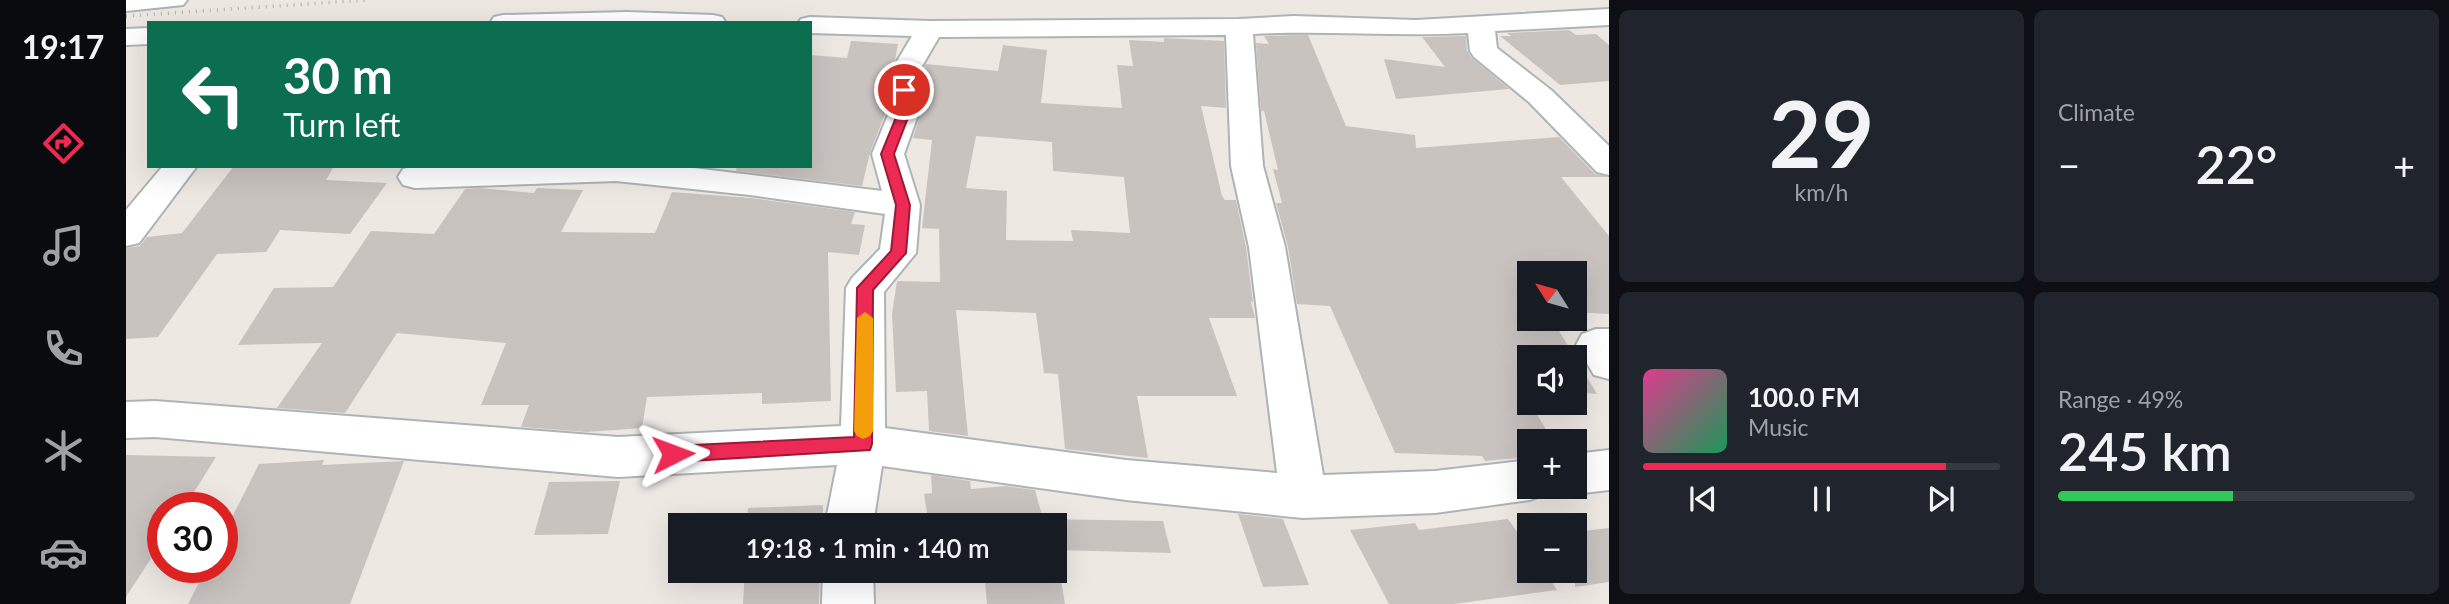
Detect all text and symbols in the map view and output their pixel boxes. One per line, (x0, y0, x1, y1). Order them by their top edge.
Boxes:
text: 19:17 (22, 27, 104, 66)
text: 30 m (283, 46, 393, 104)
icon: left (168, 49, 259, 140)
pin (874, 60, 934, 120)
icon: arrive (885, 71, 923, 109)
text: 29 (1769, 78, 1874, 187)
text: Climate (2058, 98, 2135, 126)
text: Turn left (283, 105, 400, 144)
icon: directions (39, 119, 88, 168)
text: 22° (2196, 133, 2277, 195)
text: − (2058, 142, 2080, 188)
text: + (2393, 142, 2415, 188)
text: km/h (1795, 178, 1848, 206)
icon: music (39, 221, 88, 270)
north arrow (1517, 261, 1587, 331)
map controls (1517, 261, 1587, 583)
icon: phone (39, 324, 88, 373)
button: sound (1517, 345, 1587, 415)
text: 100.0 FM (1748, 381, 1860, 413)
text: Range · 49% (2058, 385, 2183, 413)
text: Music (1748, 413, 1808, 441)
position arrow (636, 417, 710, 491)
text: 245 km (2058, 420, 2232, 482)
icon: climate (39, 426, 88, 475)
button: + (1517, 429, 1587, 499)
icon: previous (1684, 480, 1722, 518)
icon: pause (1803, 480, 1841, 518)
icon: next (1922, 480, 1960, 518)
speed limit sign: 30 (147, 492, 238, 583)
button: − (1517, 513, 1587, 583)
icon: car (39, 528, 88, 577)
text: 19:18 · 1 min · 140 m (745, 532, 990, 564)

